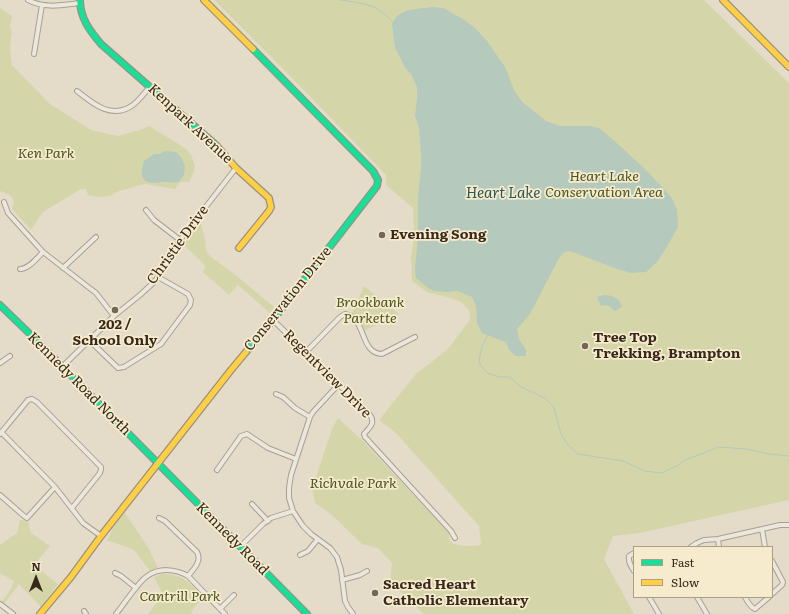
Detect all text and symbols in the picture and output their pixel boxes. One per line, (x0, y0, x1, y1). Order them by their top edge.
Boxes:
street label: Kenpark Avenue (144, 81, 236, 167)
park label: Ken Park (18, 146, 74, 162)
park label: Heart Lake Conservation Area (545, 169, 663, 202)
water label: Heart Lake (466, 185, 540, 203)
street label: Christie Drive (144, 202, 212, 288)
place label: Evening Song (390, 227, 486, 243)
marker: Evening Song (377, 230, 387, 240)
street label: Conservation Drive (241, 243, 335, 355)
park label: Brookbank Parkette (336, 295, 404, 328)
marker: 202 / School Only (110, 305, 120, 315)
place label: 202 / School Only (73, 317, 157, 350)
street label: Regentview Drive (279, 326, 375, 422)
street label: Kennedy Road North (24, 329, 134, 439)
place label: Tree Top Trekking, Brampton (593, 330, 740, 362)
marker: Tree Top Trekking, Brampton (580, 341, 590, 351)
park label: Richvale Park (309, 476, 397, 492)
street label: Kennedy Road (192, 499, 272, 579)
legend (633, 546, 773, 598)
text: Fast (671, 553, 694, 571)
north arrow (16, 558, 56, 598)
text: N (31, 558, 41, 574)
text: Slow (671, 573, 699, 591)
place label: Sacred Heart Catholic Elementary (383, 577, 529, 610)
marker: Sacred Heart Catholic Elementary (370, 588, 380, 598)
park label: Cantrill Park (139, 589, 221, 605)

